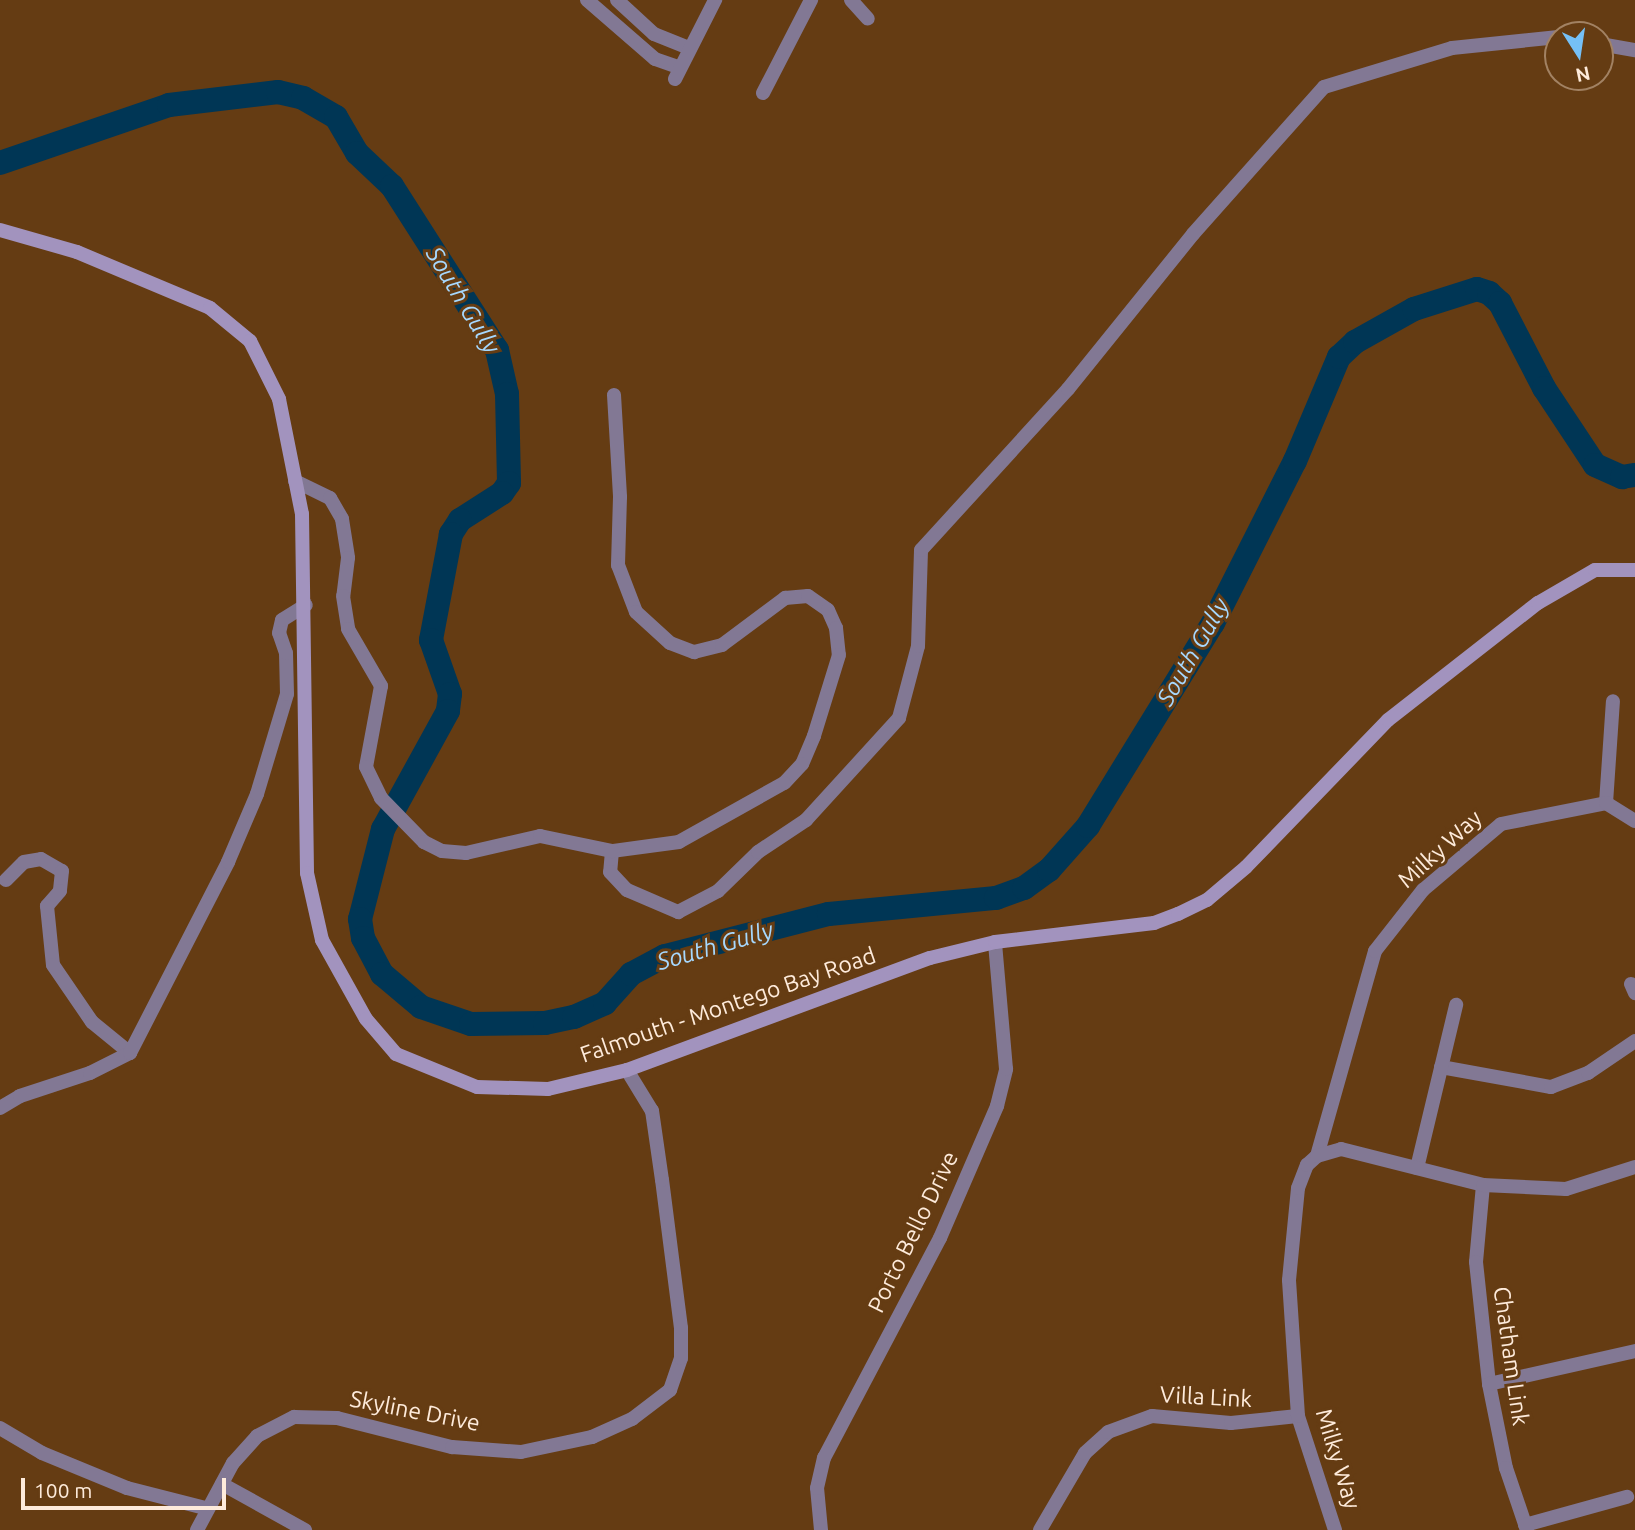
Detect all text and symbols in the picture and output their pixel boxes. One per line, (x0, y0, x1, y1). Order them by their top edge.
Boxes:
north arrow (1544, 21, 1614, 91)
text: N (1574, 62, 1592, 87)
water label: South Gully (420, 241, 506, 359)
water label: South Gully (1151, 593, 1235, 711)
street label: Milky Way (1392, 804, 1488, 894)
water label: South Gully (654, 916, 776, 976)
street label: Falmouth - Montego Bay Road (577, 941, 879, 1069)
street label: Porto Bello Drive (862, 1147, 964, 1317)
street label: Chatham Link (1488, 1285, 1534, 1427)
street label: Villa Link (1159, 1381, 1253, 1413)
street label: Skyline Drive (348, 1385, 482, 1437)
street label: Milky Way (1310, 1406, 1366, 1512)
scale bar (24, 1464, 229, 1508)
text: 100 m (34, 1478, 92, 1502)

